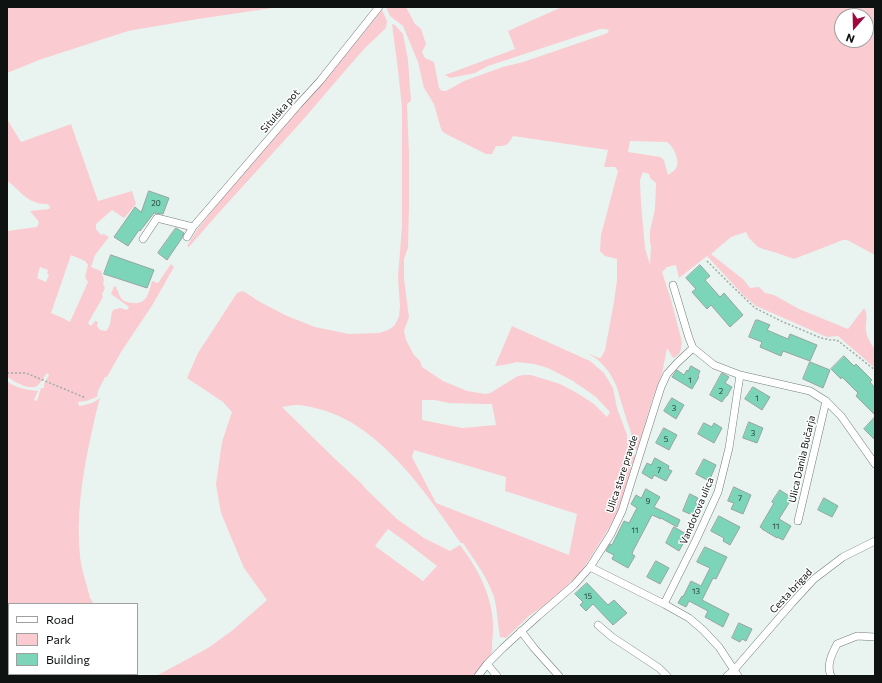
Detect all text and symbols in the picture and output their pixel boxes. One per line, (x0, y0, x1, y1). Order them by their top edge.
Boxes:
north arrow (834, 8, 874, 48)
text: N (844, 31, 856, 46)
street label: Situlska pot (258, 87, 302, 135)
house number: 20 (151, 198, 161, 208)
house number: 1 (688, 375, 692, 385)
house number: 2 (719, 386, 723, 396)
house number: 1 (755, 393, 759, 403)
house number: 3 (672, 403, 676, 413)
street label: Ulica Danila Bučarja (786, 414, 818, 504)
house number: 3 (751, 428, 755, 438)
street label: Ulica stare pravde (604, 434, 640, 514)
house number: 5 (664, 434, 668, 444)
house number: 7 (657, 465, 661, 475)
street label: Vandotova ulica (677, 476, 717, 546)
house number: 7 (738, 493, 742, 503)
house number: 9 (646, 496, 650, 506)
house number: 11 (773, 521, 779, 531)
house number: 11 (632, 525, 638, 535)
street label: Cesta brigad (767, 566, 815, 616)
house number: 13 (692, 586, 700, 596)
house number: 15 (584, 591, 592, 601)
legend (8, 603, 138, 675)
text: Road (46, 612, 74, 626)
text: Park (46, 632, 71, 646)
text: Building (46, 652, 90, 666)

